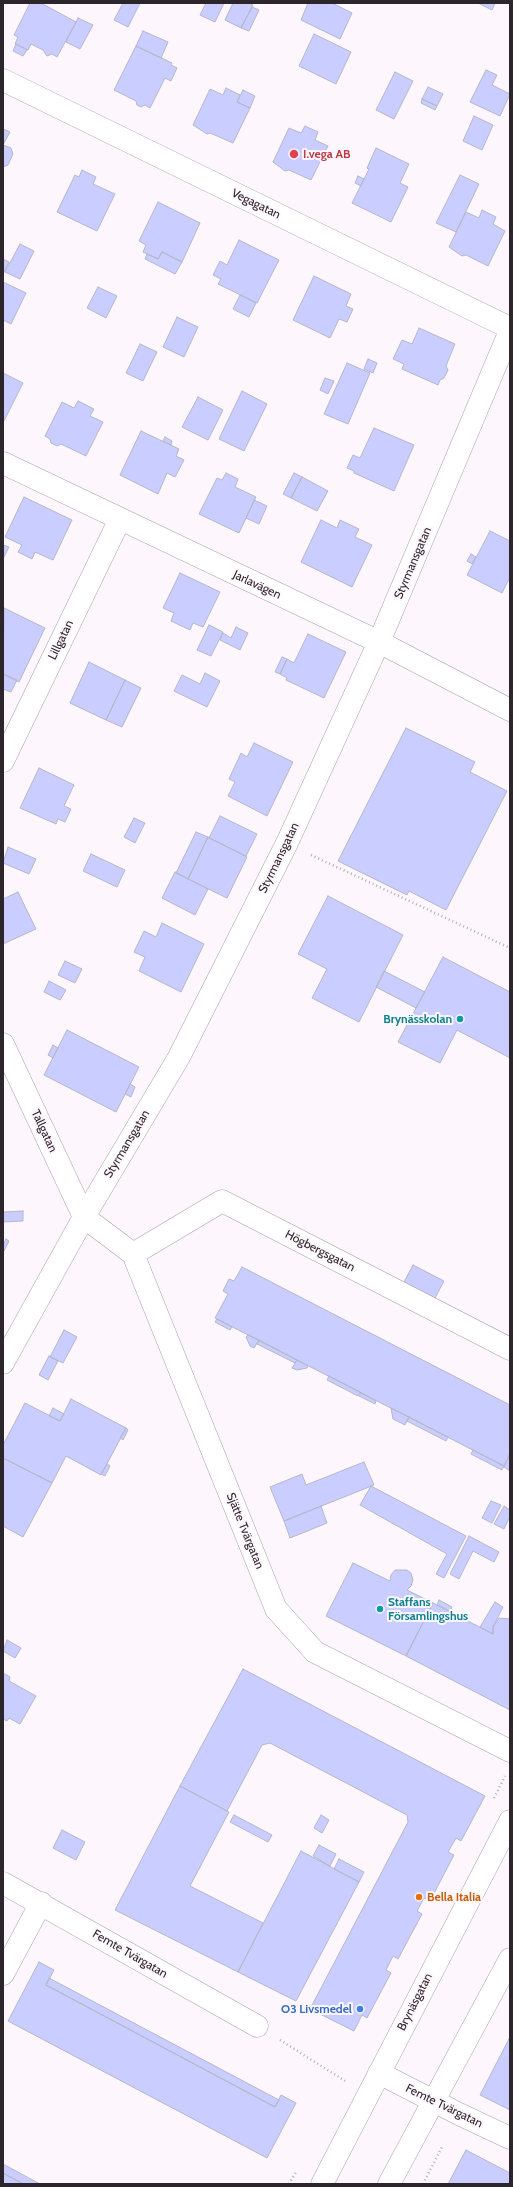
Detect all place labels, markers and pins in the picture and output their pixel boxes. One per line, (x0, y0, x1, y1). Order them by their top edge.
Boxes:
place label: I.vega AB (303, 147, 350, 161)
marker: I.vega AB (288, 148, 300, 160)
place label: Brynässkolan (383, 1012, 452, 1026)
marker: Brynässkolan (455, 1014, 465, 1024)
place label: Staffans Församlingshus (388, 1595, 468, 1623)
marker: Staffans Församlingshus (375, 1604, 385, 1614)
place label: Bella Italia (427, 1890, 481, 1904)
marker: Bella Italia (414, 1892, 424, 1902)
place label: O3 Livsmedel (281, 2002, 352, 2016)
marker: O3 Livsmedel (355, 2004, 365, 2014)

